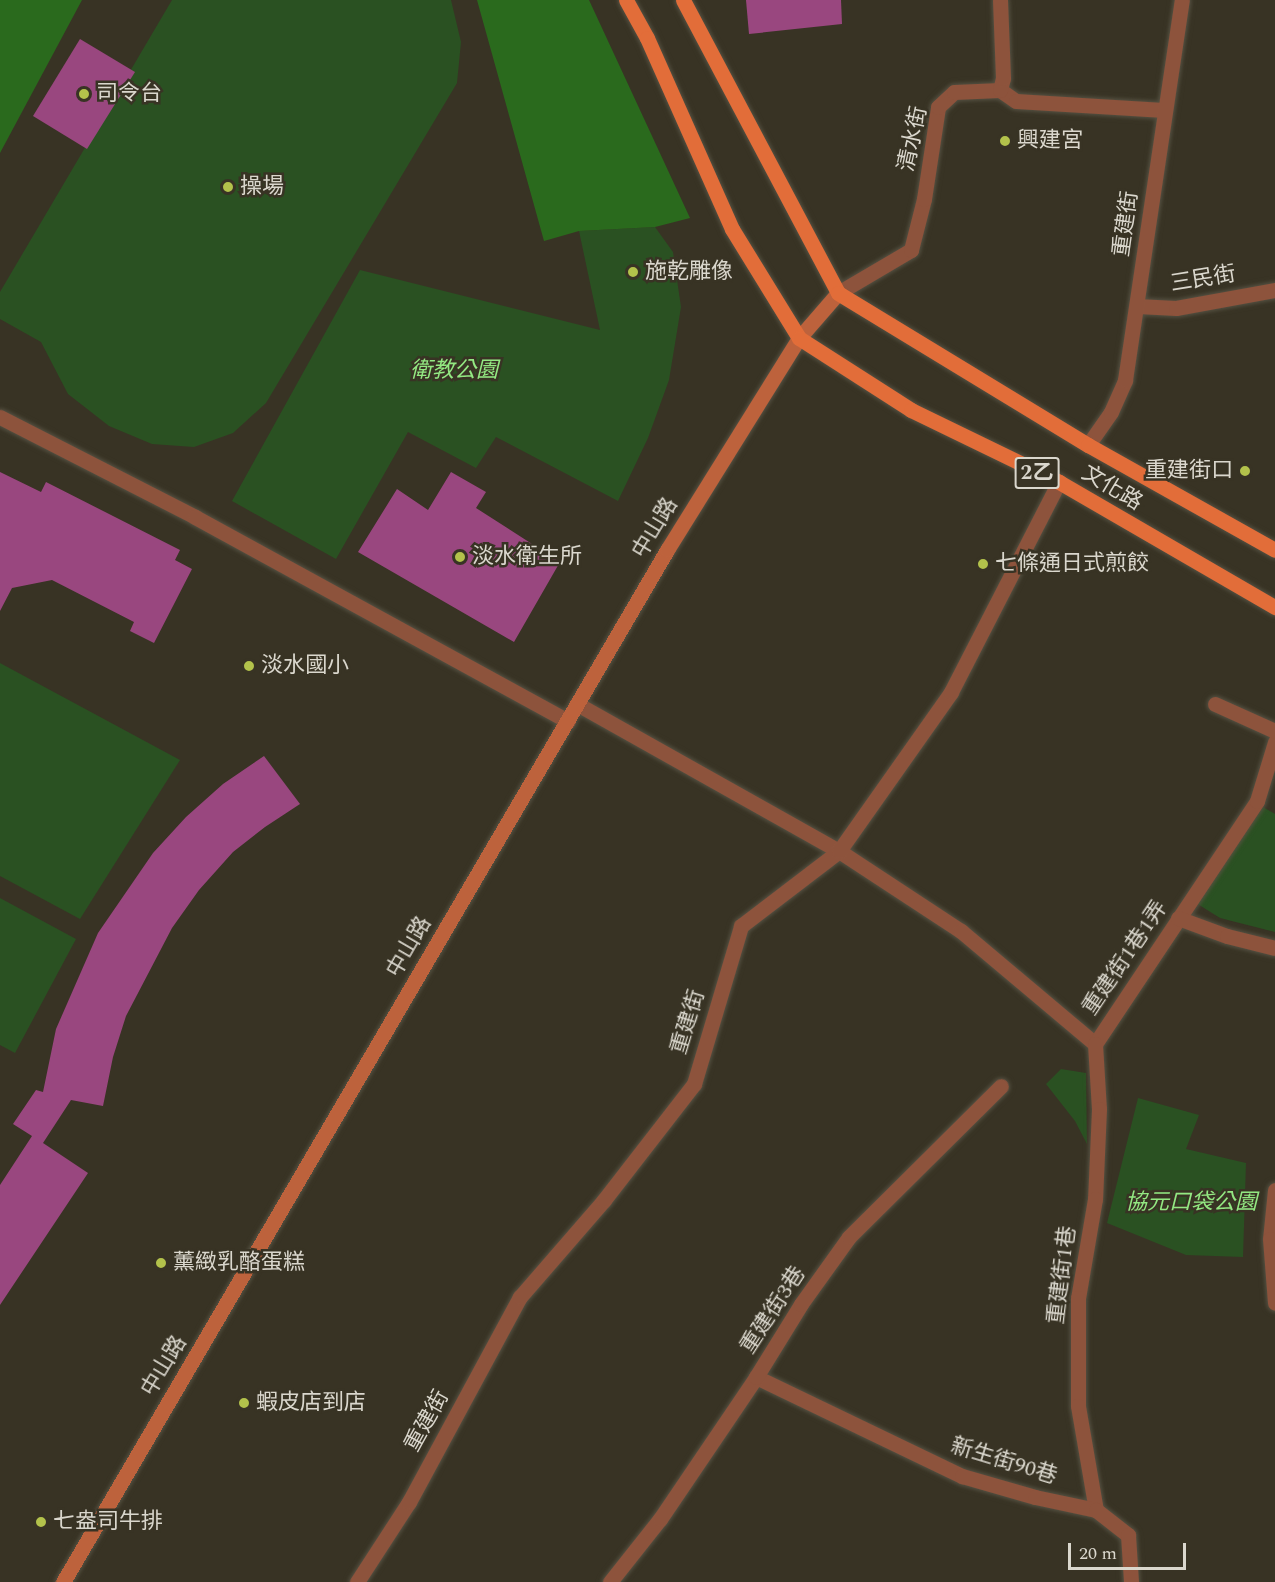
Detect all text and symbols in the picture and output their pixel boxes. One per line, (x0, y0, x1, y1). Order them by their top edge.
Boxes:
place label: 司令台 (96, 81, 162, 107)
marker: 司令台 (77, 87, 91, 101)
street label: 清水街 (893, 104, 933, 174)
place label: 興建宮 (1017, 128, 1083, 154)
marker: 興建宮 (998, 134, 1012, 148)
place label: 操場 (240, 174, 284, 200)
marker: 操場 (221, 180, 235, 194)
street label: 重建街 (1108, 189, 1144, 259)
place label: 施乾雕像 (645, 259, 733, 285)
street label: 三民街 (1168, 261, 1238, 297)
marker: 施乾雕像 (626, 265, 640, 279)
park label: 衛教公園 (410, 358, 498, 384)
road number: 2乙 (1014, 455, 1060, 491)
place label: 重建街口 (1145, 458, 1233, 484)
street label: 文化路 (1077, 460, 1147, 516)
marker: 重建街口 (1238, 464, 1252, 478)
street label: 中山路 (627, 493, 683, 563)
place label: 淡水衛生所 (472, 544, 582, 570)
marker: 淡水衛生所 (453, 550, 467, 564)
place label: 七條通日式煎餃 (995, 551, 1149, 577)
marker: 七條通日式煎餃 (976, 557, 990, 571)
place label: 淡水國小 (261, 653, 349, 679)
marker: 淡水國小 (242, 659, 256, 673)
street label: 重建街1巷1弄 (1077, 896, 1173, 1020)
street label: 中山路 (381, 912, 437, 982)
street label: 重建街 (666, 987, 710, 1057)
park label: 協元口袋公園 (1125, 1190, 1257, 1216)
street label: 重建街1巷 (1043, 1224, 1081, 1326)
place label: 薰緻乳酪蛋糕 (173, 1250, 305, 1276)
marker: 薰緻乳酪蛋糕 (154, 1256, 168, 1270)
street label: 重建街3巷 (735, 1261, 811, 1359)
street label: 中山路 (136, 1331, 192, 1401)
street label: 重建街 (399, 1386, 455, 1456)
place label: 蝦皮店到店 (256, 1390, 366, 1416)
marker: 蝦皮店到店 (237, 1396, 251, 1410)
street label: 新生街90巷 (948, 1432, 1060, 1490)
place label: 七盎司牛排 (53, 1509, 163, 1535)
marker: 七盎司牛排 (34, 1515, 48, 1529)
scale bar (1071, 1531, 1190, 1569)
text: 20 m (1079, 1540, 1117, 1567)

